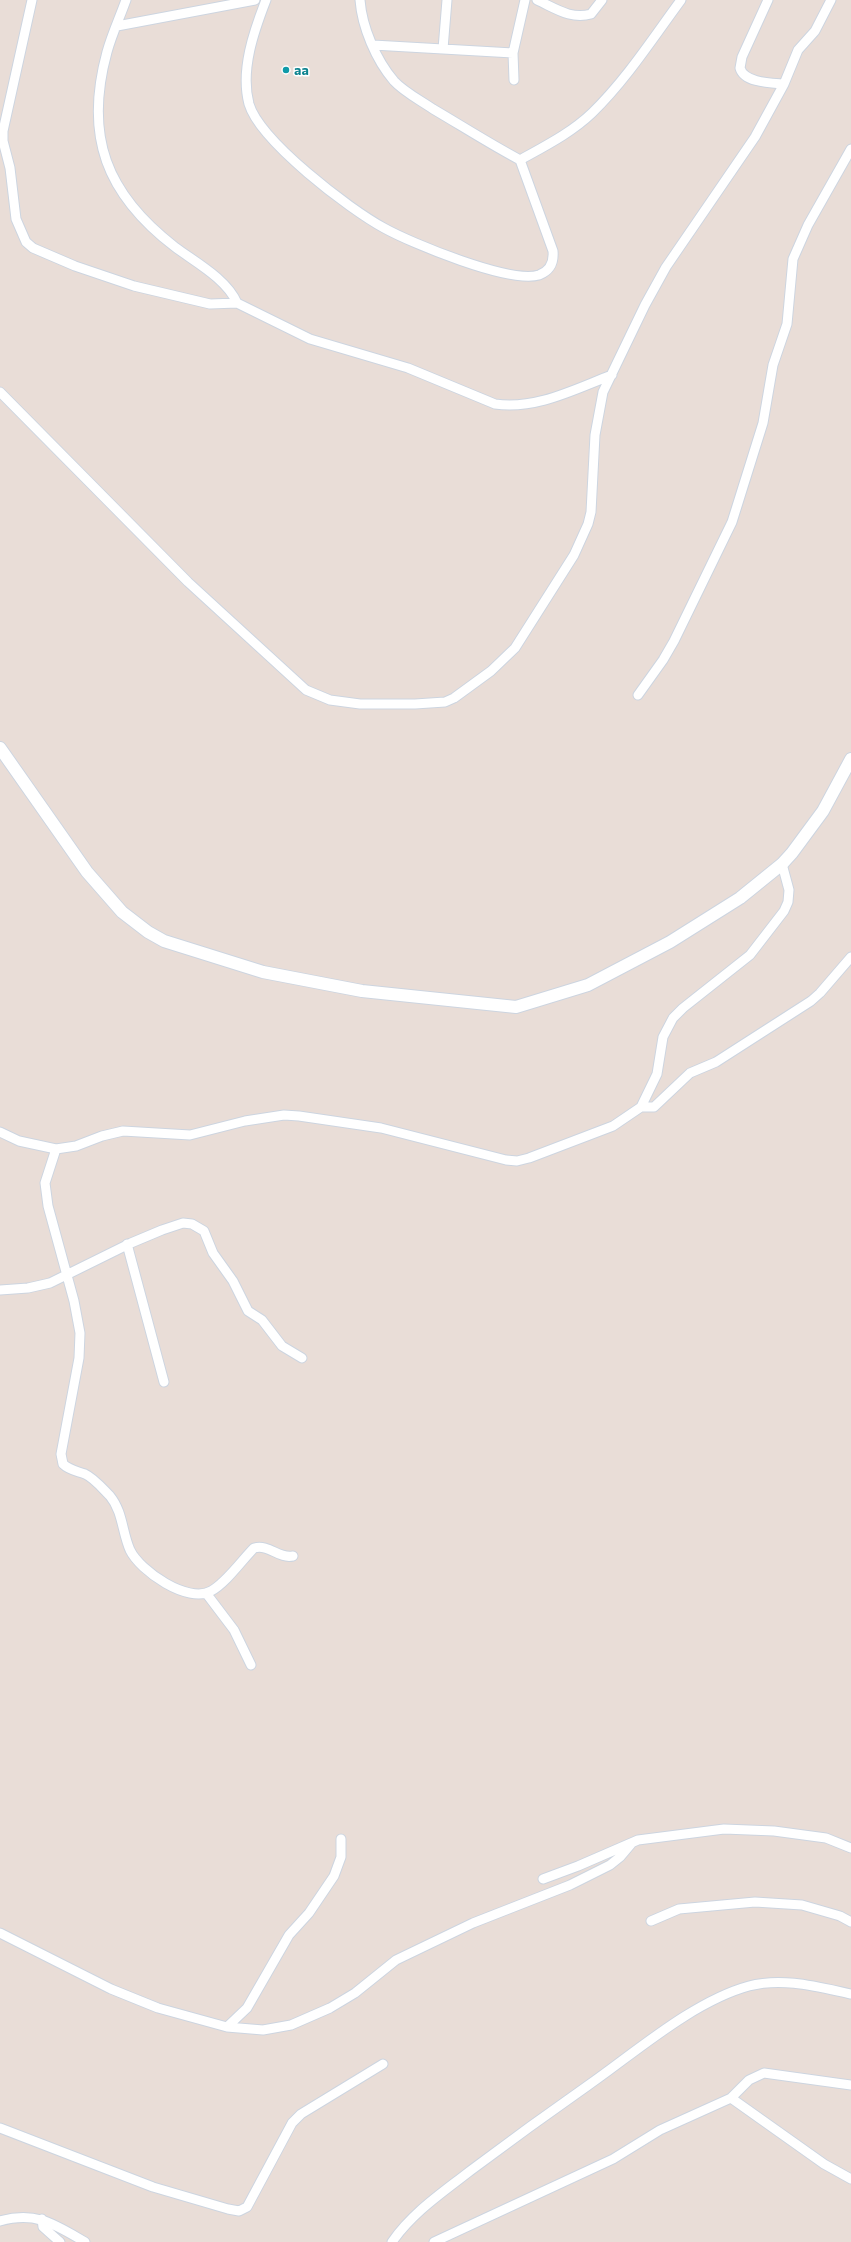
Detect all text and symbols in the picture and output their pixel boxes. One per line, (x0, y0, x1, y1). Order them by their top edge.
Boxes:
place label: aa (294, 62, 309, 78)
marker: aa (281, 65, 291, 75)

